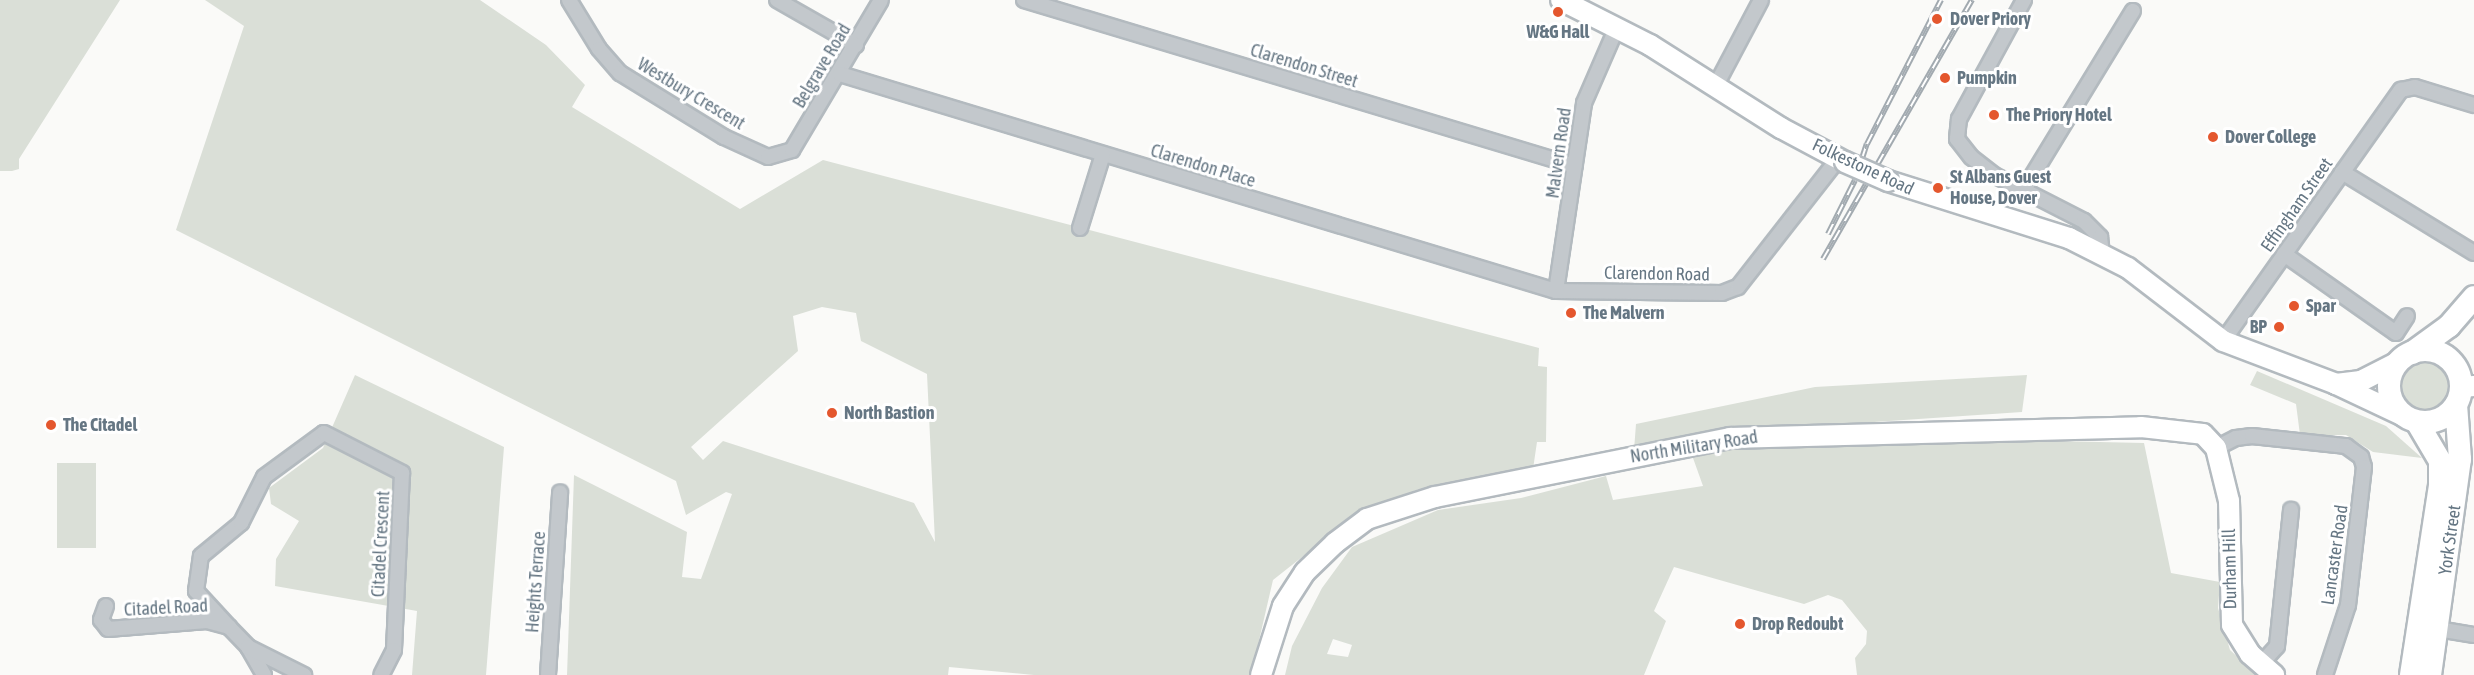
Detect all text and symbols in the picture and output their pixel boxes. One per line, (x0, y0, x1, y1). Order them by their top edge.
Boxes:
marker: W&G Hall (1551, 5, 1565, 19)
place label: Dover Priory (1950, 8, 2031, 30)
marker: Dover Priory (1928, 10, 1946, 28)
street label: Belgrave Road (788, 20, 856, 112)
place label: W&G Hall (1527, 21, 1589, 43)
street label: Clarendon Street (1248, 39, 1360, 93)
street label: Westbury Crescent (633, 54, 749, 134)
place label: Pumpkin (1957, 67, 2017, 89)
marker: Pumpkin (1938, 71, 1952, 85)
place label: The Priory Hotel (2006, 104, 2112, 126)
street label: Malvern Road (1542, 106, 1576, 200)
marker: The Priory Hotel (1987, 108, 2001, 122)
place label: Dover College (2225, 126, 2316, 148)
marker: Dover College (2206, 130, 2220, 144)
street label: Folkestone Road (1809, 134, 1917, 200)
street label: Clarendon Place (1148, 140, 1258, 192)
street label: Effingham Street (2257, 154, 2337, 256)
place label: St Albans Guest House, Dover (1950, 167, 2051, 210)
marker: St Albans Guest House, Dover (1931, 181, 1945, 195)
street label: Clarendon Road (1604, 262, 1710, 286)
place label: Spar (2306, 295, 2336, 317)
marker: Spar (2287, 299, 2301, 313)
place label: The Malvern (1583, 302, 1664, 324)
marker: The Malvern (1564, 306, 1578, 320)
place label: BP (2250, 316, 2267, 338)
marker: BP (2272, 320, 2286, 334)
place label: North Bastion (844, 402, 934, 424)
marker: North Bastion (825, 406, 839, 420)
place label: The Citadel (63, 414, 137, 436)
marker: The Citadel (44, 418, 58, 432)
street label: North Military Road (1629, 426, 1759, 468)
street label: Citadel Crescent (367, 490, 395, 598)
street label: Lancaster Road (2317, 504, 2353, 606)
street label: York Street (2434, 504, 2466, 576)
street label: Durham Hill (2218, 528, 2242, 610)
street label: Heights Terrace (522, 531, 550, 633)
street label: Citadel Road (123, 595, 209, 621)
place label: Drop Redoubt (1752, 613, 1843, 635)
marker: Drop Redoubt (1733, 617, 1747, 631)

